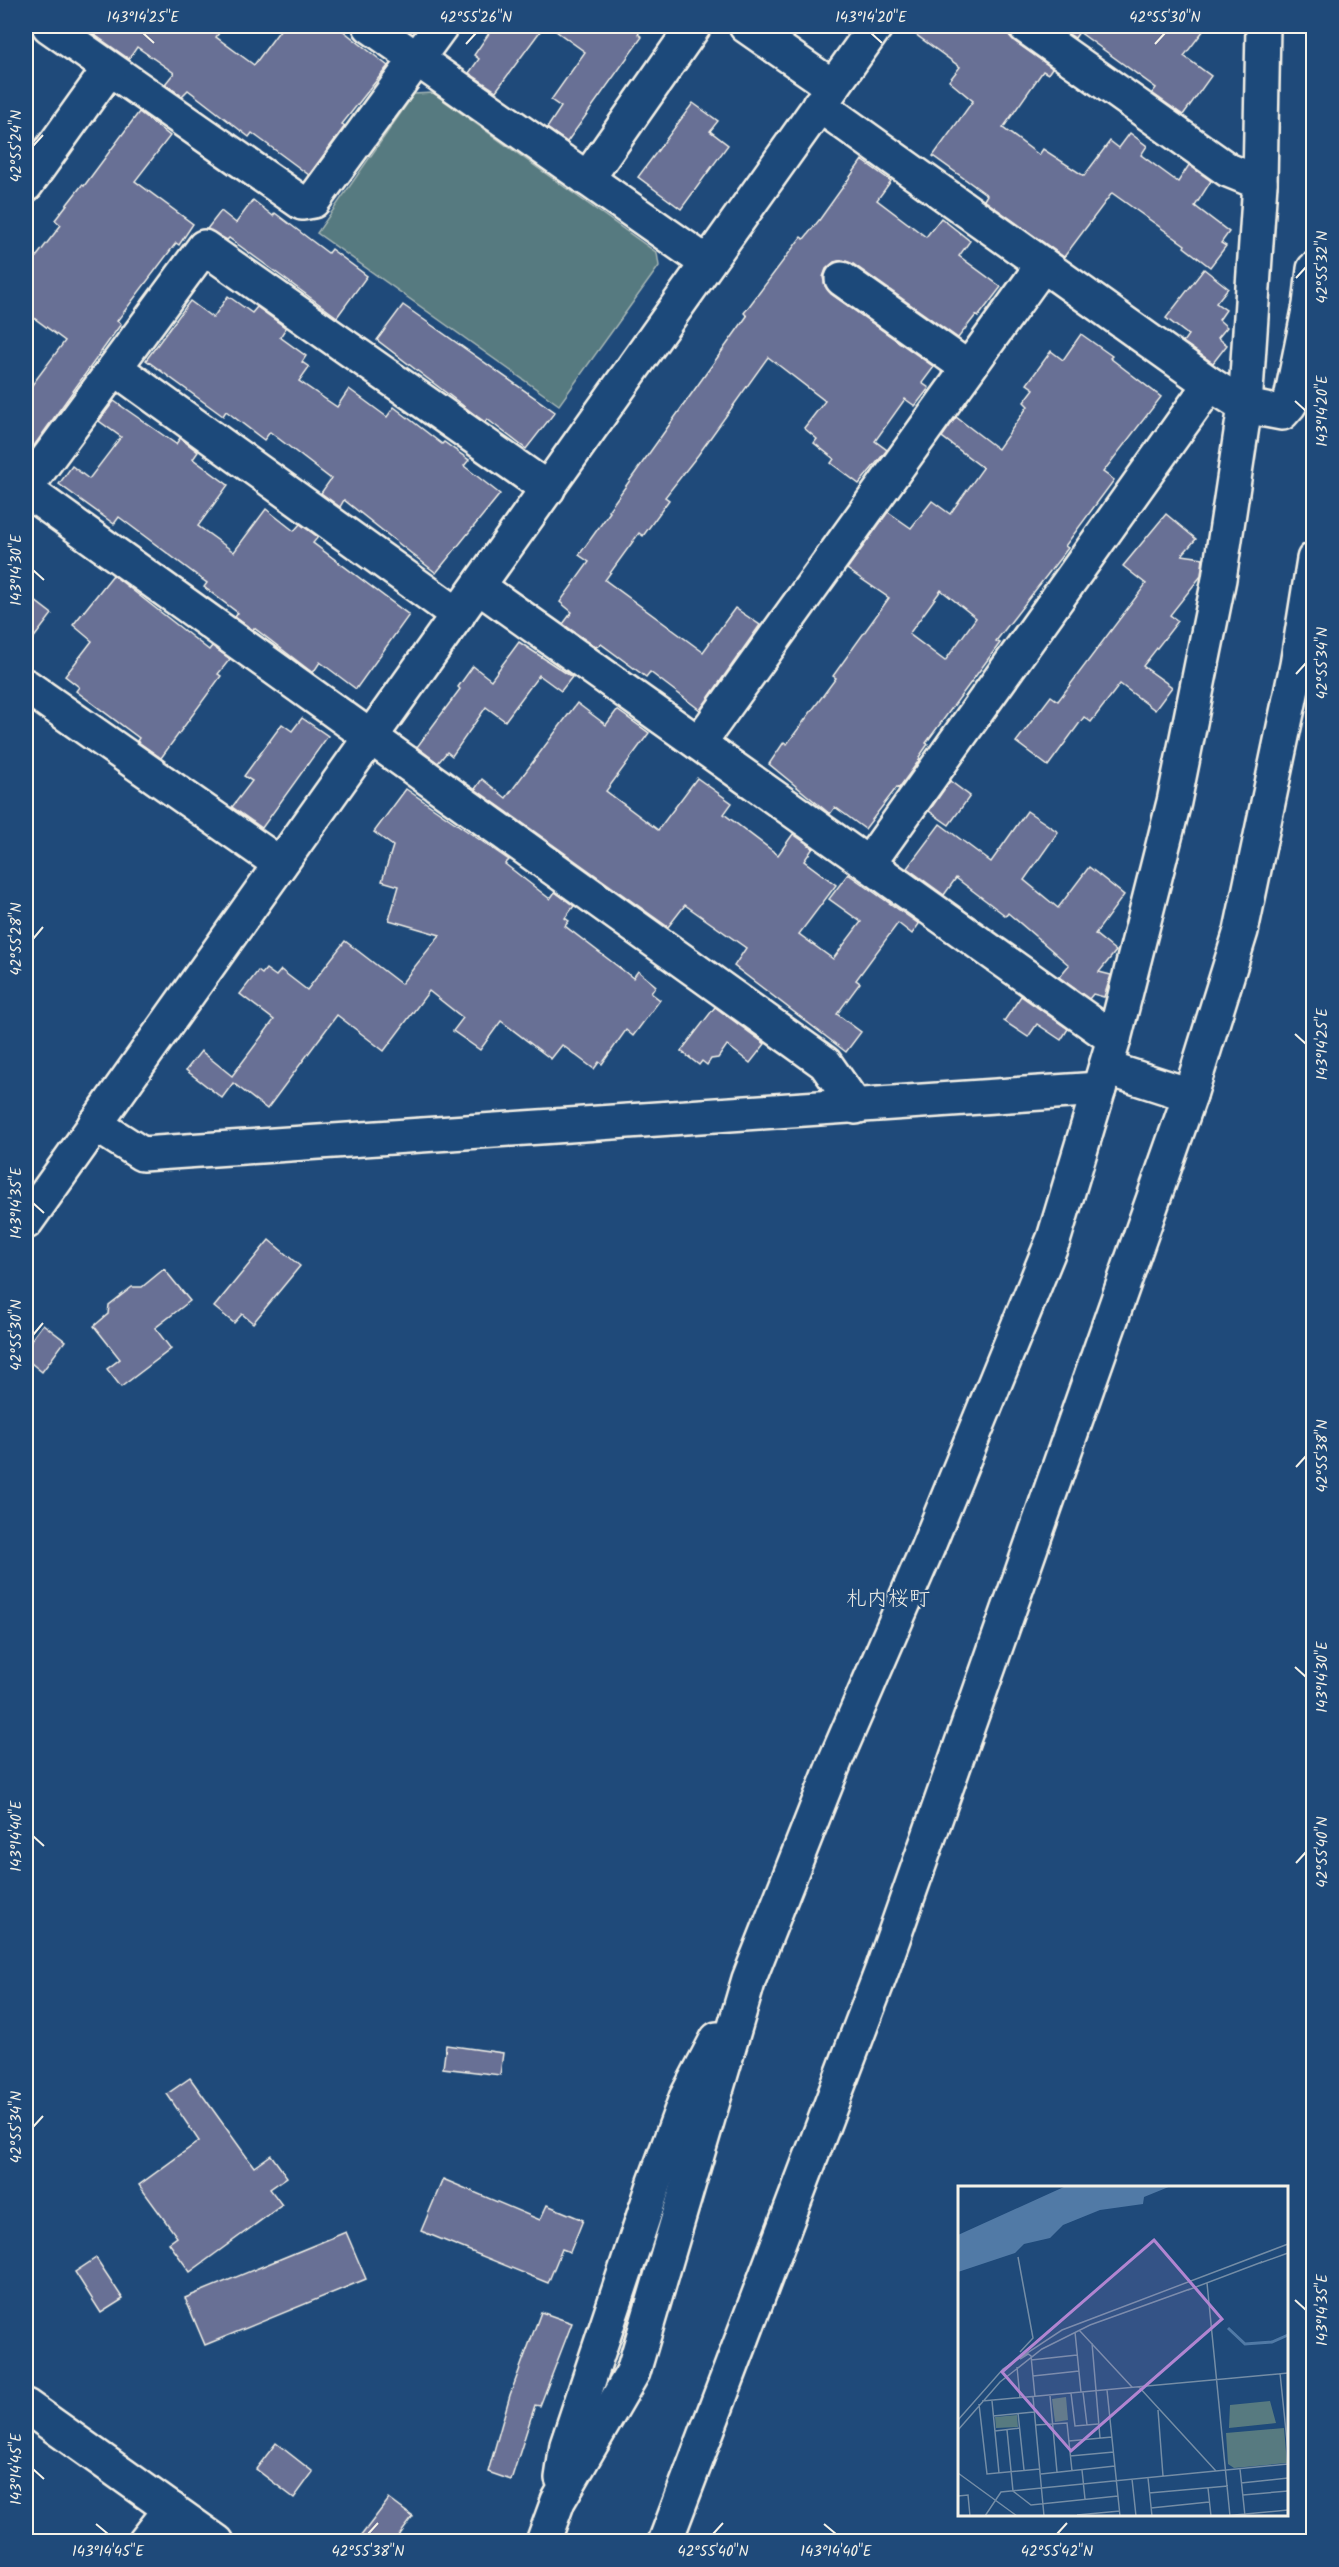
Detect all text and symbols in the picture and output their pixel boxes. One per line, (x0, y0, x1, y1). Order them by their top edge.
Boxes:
text: 143°14'25"E (107, 6, 180, 30)
text: 42°55'26"N (440, 6, 512, 30)
text: 143°14'20"E (835, 6, 908, 30)
text: 42°55'30"N (1129, 6, 1201, 30)
text: 42°55'24"N (5, 110, 29, 182)
text: 42°55'32"N (1311, 231, 1335, 303)
text: 143°14'20"E (1311, 374, 1335, 447)
text: 143°14'30"E (5, 533, 29, 606)
text: 42°55'34"N (1311, 627, 1335, 699)
text: 42°55'28"N (5, 902, 29, 976)
text: 143°14'25"E (1311, 1007, 1335, 1080)
text: 143°14'35"E (5, 1166, 29, 1239)
text: 42°55'30"N (5, 1299, 29, 1371)
text: 42°55'38"N (1311, 1419, 1335, 1493)
district label: 札内桜町 (846, 1583, 930, 1616)
text: 143°14'30"E (1311, 1640, 1335, 1713)
text: 143°14'40"E (5, 1799, 29, 1872)
text: 42°55'40"N (1311, 1816, 1335, 1888)
text: 42°55'34"N (5, 2091, 29, 2163)
inset map (958, 2186, 1288, 2516)
text: 143°14'35"E (1311, 2273, 1335, 2346)
text: 143°14'45"E (5, 2432, 29, 2505)
text: 143°14'45"E (72, 2540, 145, 2564)
text: 42°55'38"N (331, 2540, 405, 2564)
text: 42°55'40"N (677, 2540, 749, 2564)
text: 143°14'40"E (800, 2540, 873, 2564)
text: 42°55'42"N (1021, 2540, 1093, 2564)

